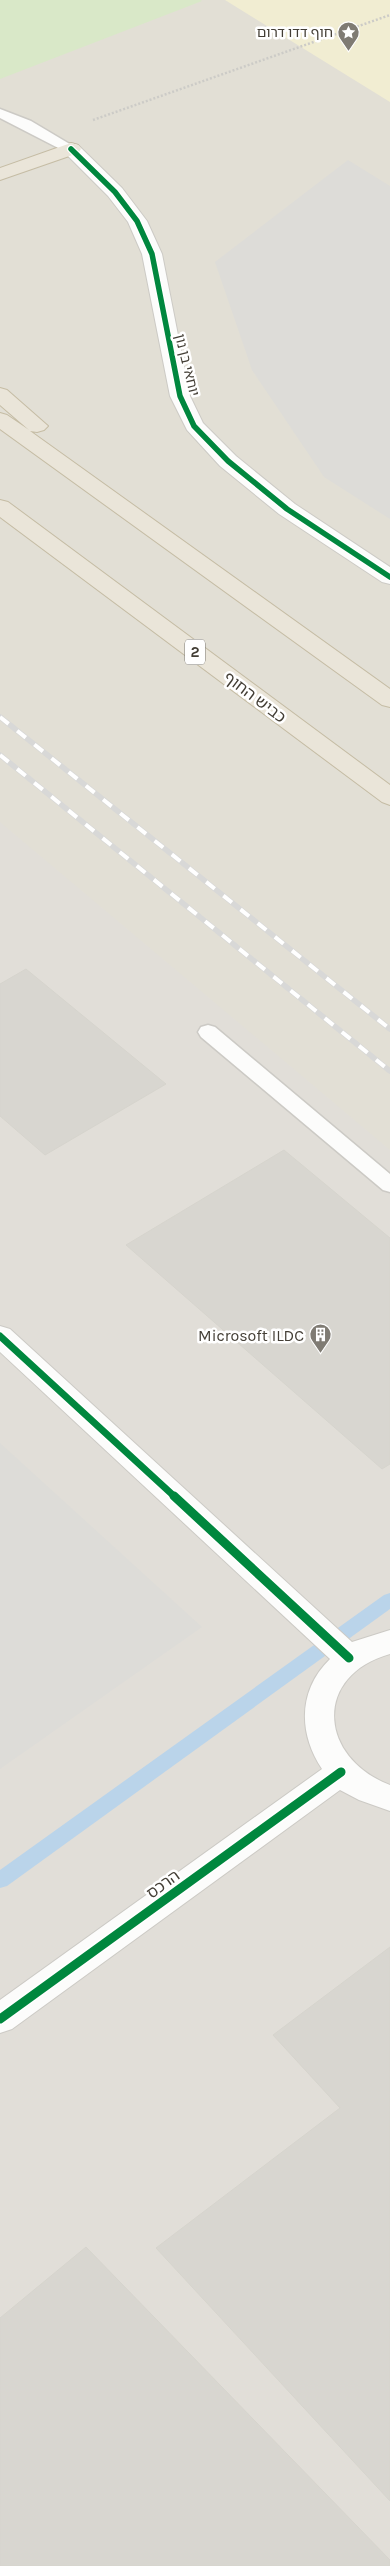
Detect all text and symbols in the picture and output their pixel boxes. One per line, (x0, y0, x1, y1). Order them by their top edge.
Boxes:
place icon: חוף דדו דרום (337, 20, 361, 51)
place label: חוף דדו דרום (257, 24, 333, 41)
street label: יוחאי בן נון (171, 332, 203, 398)
road number: 2 (185, 640, 205, 664)
street label: כביש החוף (220, 667, 290, 727)
building icon: Microsoft ILDC (308, 1323, 332, 1354)
place label: Microsoft ILDC (198, 1326, 304, 1345)
street label: הרכס (143, 1866, 183, 1902)

